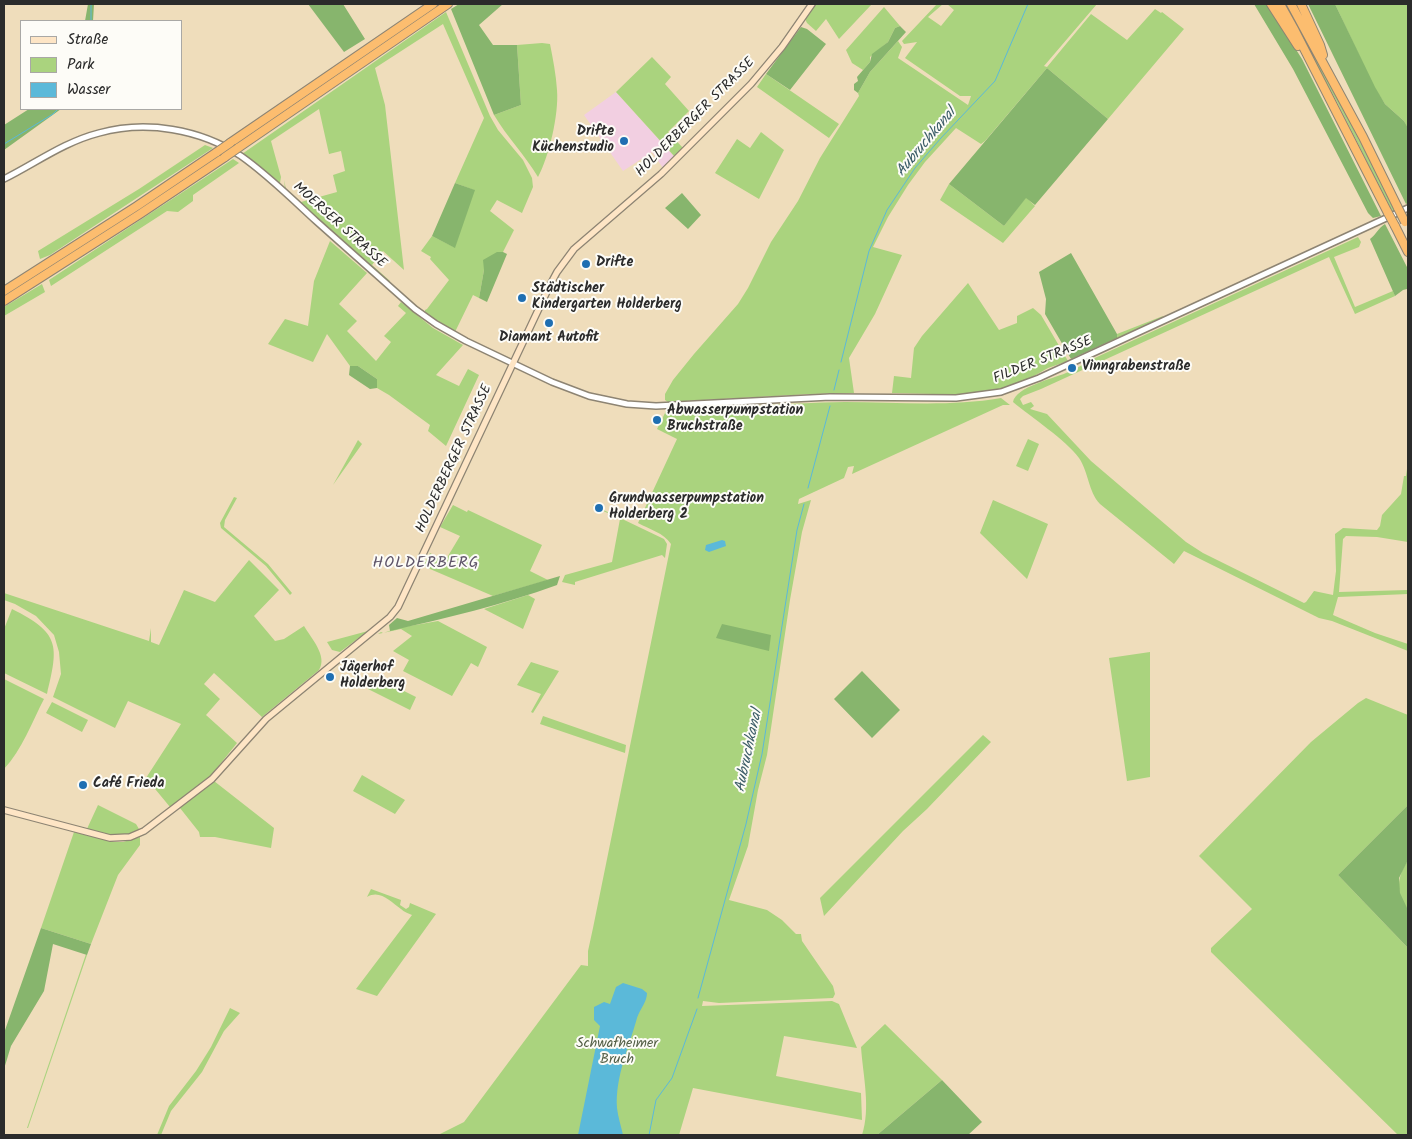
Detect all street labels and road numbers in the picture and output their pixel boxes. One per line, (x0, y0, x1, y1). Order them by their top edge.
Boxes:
street label: HOLDERBERGER STRASSE (633, 55, 759, 181)
street label: MOERSER STRASSE (289, 180, 389, 272)
street label: FILDER STRASSE (991, 334, 1095, 388)
street label: HOLDERBERGER STRASSE (413, 382, 497, 536)

